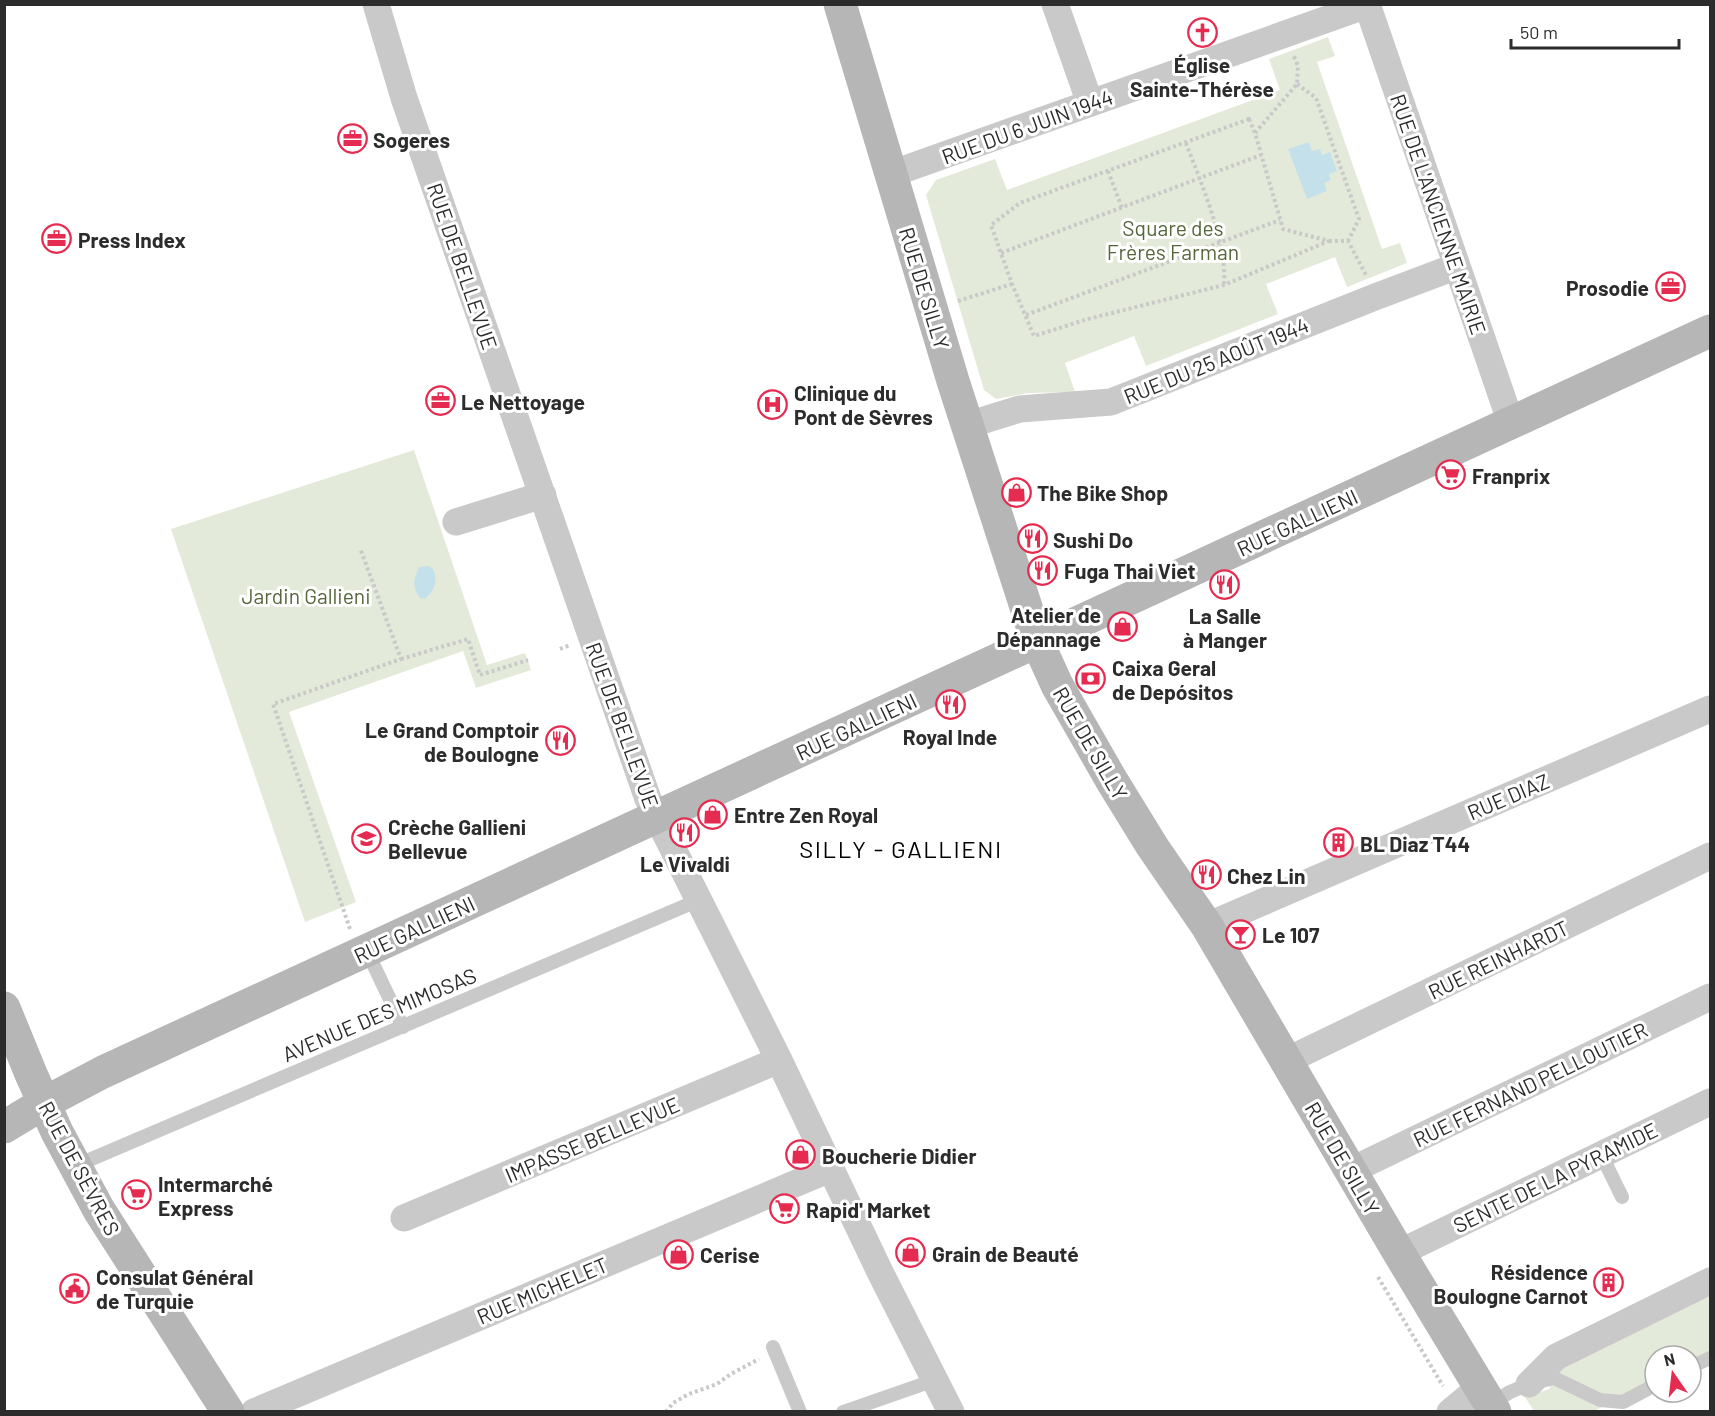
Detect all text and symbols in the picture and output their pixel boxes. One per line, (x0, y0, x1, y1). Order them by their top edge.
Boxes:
scale bar (1511, 12, 1679, 50)
church icon: Église Sainte-Thérèse (1186, 17, 1218, 49)
text: 50 m (1520, 21, 1558, 43)
place label: Église Sainte-Thérèse (1130, 52, 1274, 101)
street label: RUE DU 6 JUIN 1944 (938, 83, 1116, 169)
street label: RUE DE L'ANCIENNE MAIRIE (1386, 91, 1492, 337)
office icon: Sogeres (336, 123, 368, 155)
place label: Sogeres (373, 127, 450, 152)
street label: RUE DE BELLEVUE (423, 179, 503, 353)
park label: Square des Frères Farman (1107, 215, 1239, 264)
office icon: Press Index (41, 223, 73, 255)
street label: RUE DE SILLY (895, 224, 955, 352)
place label: Press Index (78, 227, 186, 252)
office icon: Prosodie (1654, 271, 1686, 303)
place label: Prosodie (1566, 275, 1649, 300)
street label: RUE DU 25 AOÛT 1944 (1120, 311, 1312, 409)
place label: Clinique du Pont de Sèvres (794, 380, 933, 429)
office icon: Le Nettoyage (424, 385, 456, 417)
hospital icon: Clinique du Pont de Sèvres (757, 388, 789, 420)
place label: Le Nettoyage (461, 389, 585, 414)
supermarket icon: Franprix (1435, 459, 1467, 491)
place label: Franprix (1472, 463, 1550, 488)
shop icon: The Bike Shop (1000, 476, 1032, 508)
place label: The Bike Shop (1037, 480, 1168, 505)
street label: RUE GALLIENI (1233, 483, 1361, 561)
restaurant icon: Sushi Do (1016, 523, 1048, 555)
place label: Sushi Do (1053, 527, 1133, 552)
restaurant icon: Fuga Thai Viet (1027, 554, 1059, 586)
place label: Fuga Thai Viet (1064, 558, 1195, 583)
restaurant icon: La Salle à Manger (1209, 568, 1241, 600)
park label: Jardin Gallieni (241, 583, 371, 608)
place label: Atelier de Dépannage (996, 602, 1101, 651)
place label: La Salle à Manger (1183, 603, 1267, 652)
shop icon: Atelier de Dépannage (1106, 610, 1138, 642)
street label: RUE DE BELLEVUE (581, 639, 665, 811)
place label: Caixa Geral de Depósitos (1112, 655, 1233, 704)
bank icon: Caixa Geral de Depósitos (1075, 663, 1107, 695)
street label: RUE DE SILLY (1049, 682, 1133, 804)
street label: RUE GALLIENI (792, 687, 920, 765)
restaurant icon: Royal Inde (934, 689, 966, 721)
place label: Le Grand Comptoir de Boulogne (365, 717, 539, 766)
place label: Royal Inde (903, 724, 997, 749)
restaurant icon: Le Grand Comptoir de Boulogne (544, 725, 576, 757)
street label: RUE DIAZ (1463, 768, 1553, 824)
shop icon: Entre Zen Royal (697, 798, 729, 830)
place label: Entre Zen Royal (734, 802, 878, 827)
place label: Crèche Gallieni Bellevue (388, 814, 526, 863)
restaurant icon: Le Vivaldi (669, 816, 701, 848)
school or university icon: Crèche Gallieni Bellevue (351, 822, 383, 854)
building icon: BL Diaz T44 (1323, 827, 1355, 859)
place label: BL Diaz T44 (1360, 831, 1470, 856)
district label: SILLY - GALLIENI (799, 834, 1003, 863)
place label: Le Vivaldi (640, 851, 730, 876)
restaurant icon: Chez Lin (1190, 859, 1222, 891)
place label: Chez Lin (1227, 863, 1305, 888)
street label: RUE GALLIENI (350, 890, 478, 968)
street label: RUE REINHARDT (1424, 914, 1572, 1004)
bar icon: Le 107 (1225, 918, 1257, 950)
place label: Le 107 (1262, 922, 1320, 947)
street label: AVENUE DES MIMOSAS (278, 962, 480, 1066)
street label: RUE FERNAND PELLOUTIER (1409, 1016, 1651, 1152)
street label: IMPASSE BELLEVUE (501, 1091, 683, 1187)
street label: RUE DE SÈVRES (34, 1097, 126, 1239)
street label: RUE DE SILLY (1301, 1097, 1385, 1219)
street label: SENTE DE LA PYRAMIDE (1449, 1117, 1661, 1237)
shop icon: Boucherie Didier (785, 1139, 817, 1171)
place label: Boucherie Didier (822, 1143, 976, 1168)
place label: Intermarché Express (158, 1171, 273, 1220)
supermarket icon: Intermarché Express (121, 1179, 153, 1211)
supermarket icon: Rapid' Market (769, 1193, 801, 1225)
place label: Rapid' Market (806, 1197, 930, 1222)
shop icon: Grain de Beauté (895, 1237, 927, 1269)
shop icon: Cerise (663, 1238, 695, 1270)
place label: Grain de Beauté (932, 1241, 1079, 1266)
place label: Cerise (700, 1242, 760, 1267)
street label: RUE MICHELET (473, 1251, 611, 1329)
place label: Résidence Boulogne Carnot (1434, 1259, 1588, 1308)
place label: Consulat Général de Turquie (96, 1264, 253, 1313)
building icon: Résidence Boulogne Carnot (1593, 1267, 1625, 1299)
public building icon: Consulat Général de Turquie (59, 1272, 91, 1304)
north arrow (1643, 1344, 1703, 1404)
text: N (1662, 1348, 1677, 1369)

